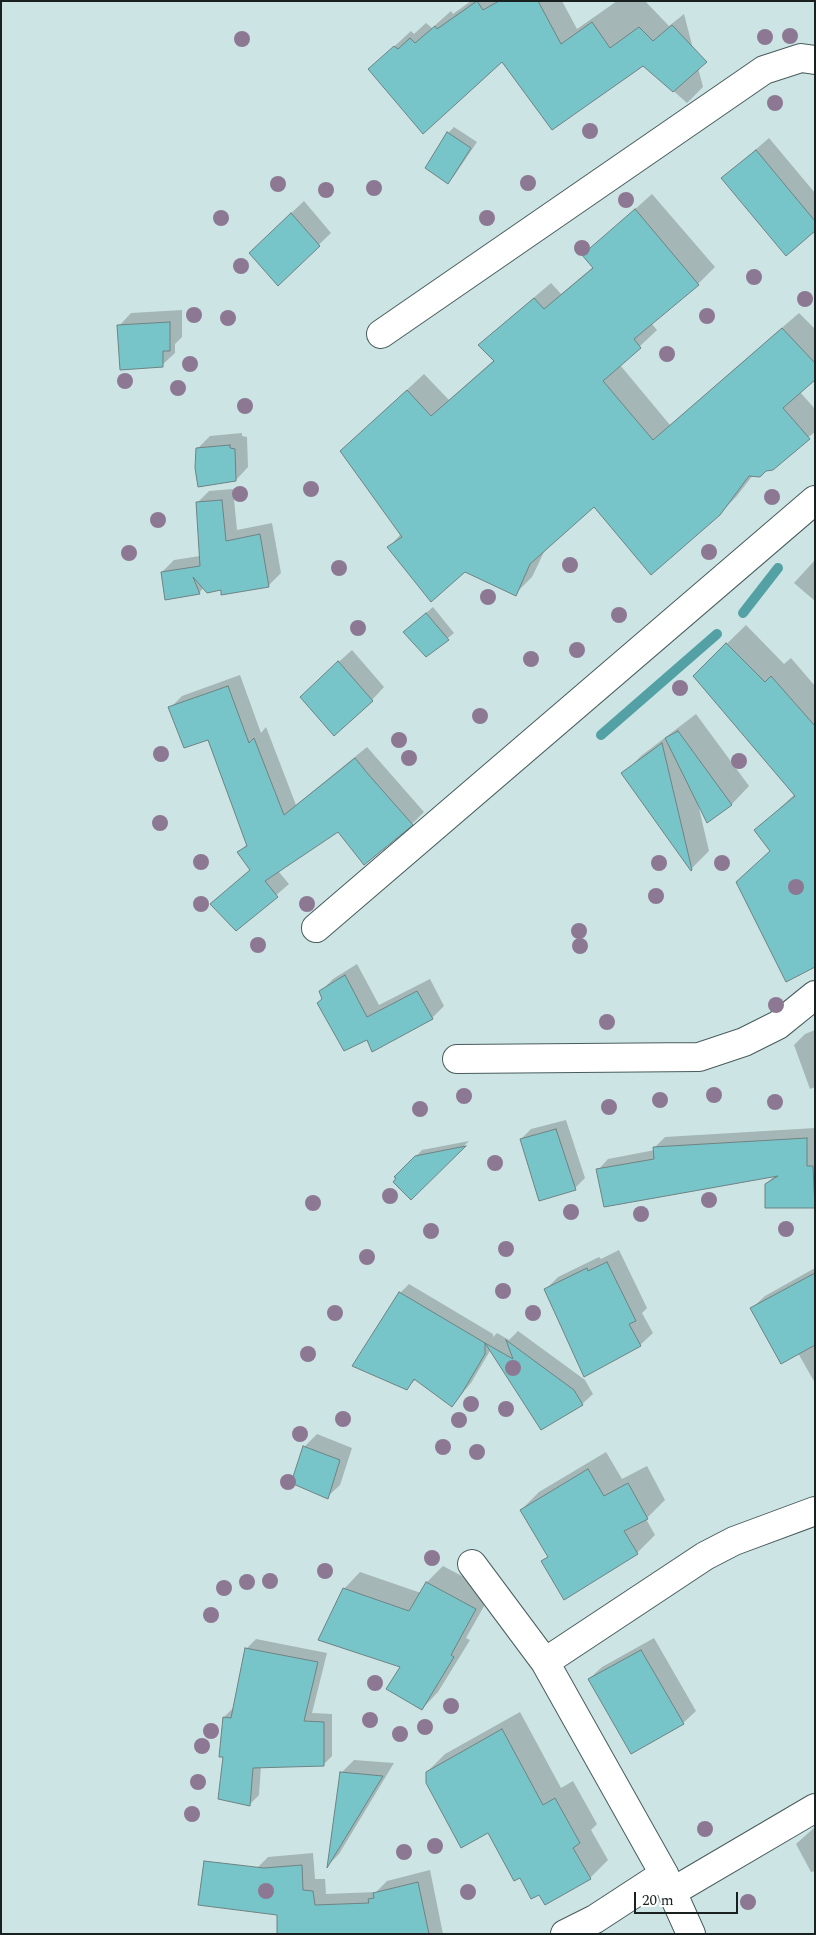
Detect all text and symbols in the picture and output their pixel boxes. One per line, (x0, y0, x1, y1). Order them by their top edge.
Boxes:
scale bar (636, 1882, 740, 1914)
text: 20 m (642, 1889, 674, 1912)

